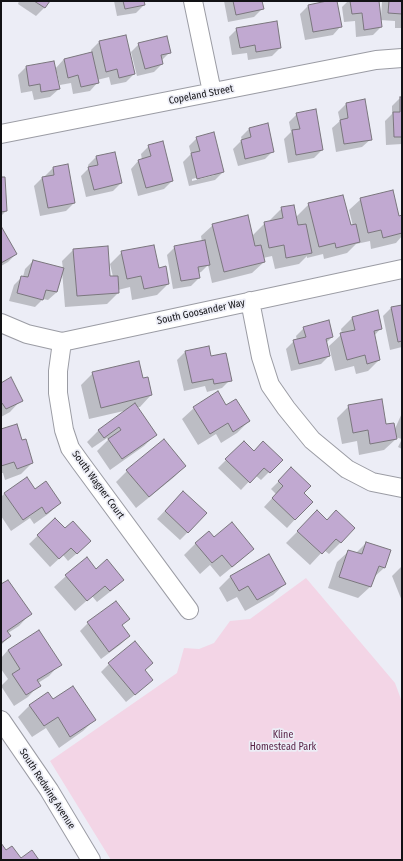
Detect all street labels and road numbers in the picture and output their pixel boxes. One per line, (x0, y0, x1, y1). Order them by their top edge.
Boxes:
street label: Copeland Street (168, 83, 234, 107)
street label: South Goosander Way (156, 297, 246, 327)
street label: South Wagner Court (69, 449, 127, 521)
street label: South Redwing Avenue (17, 747, 77, 831)

